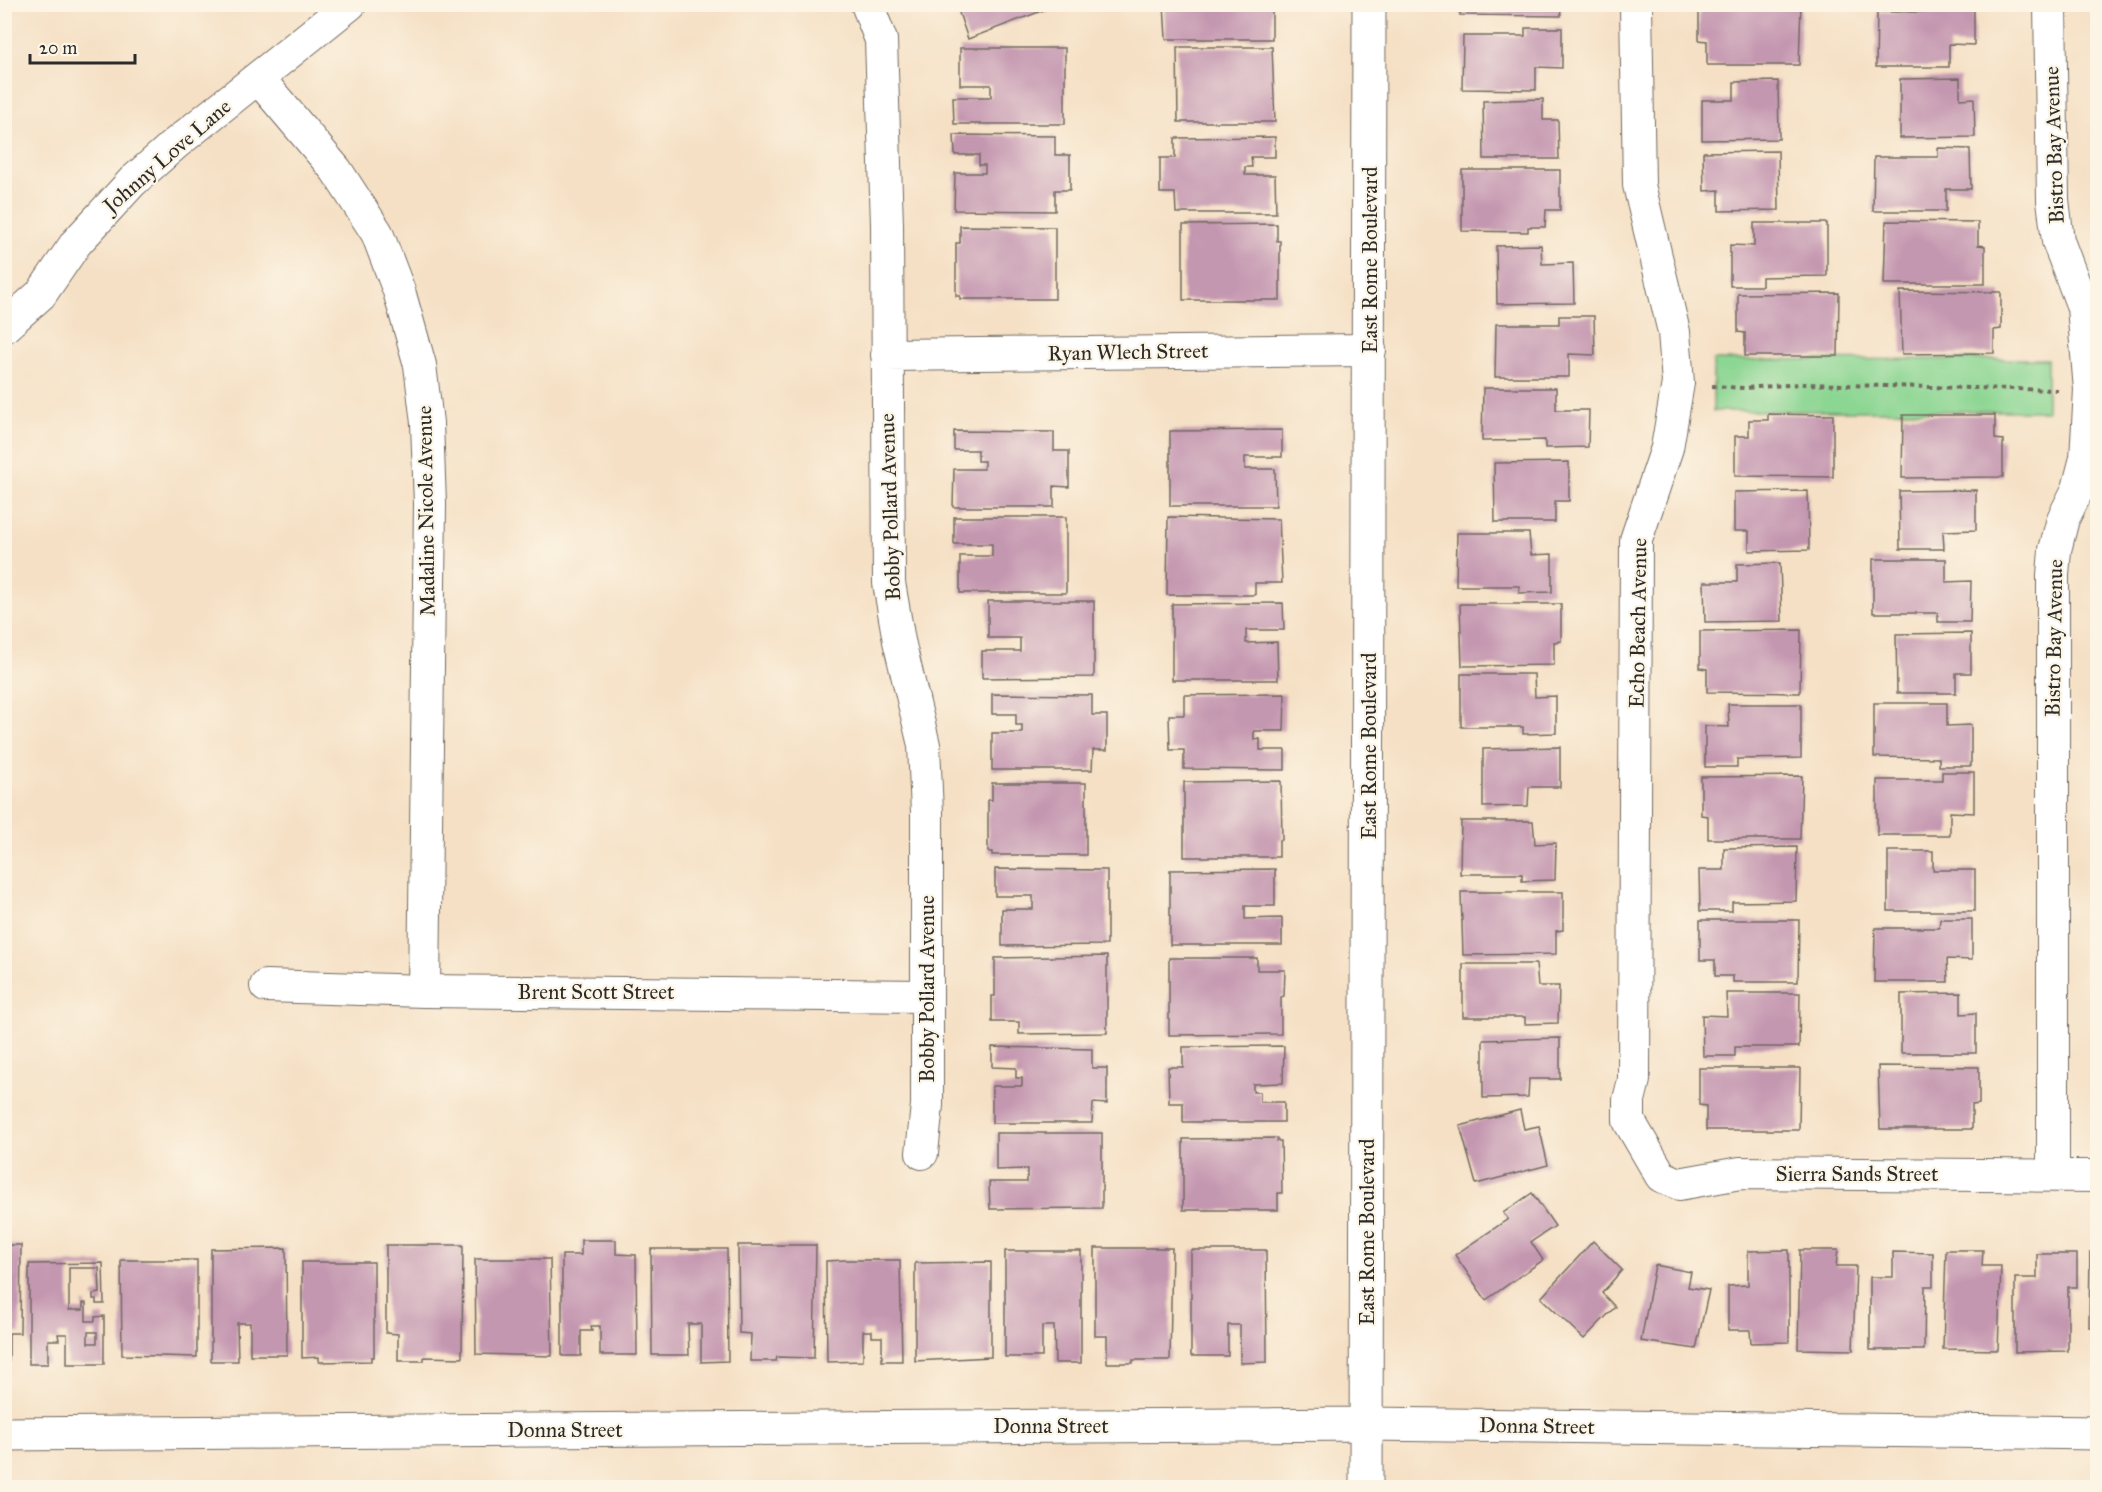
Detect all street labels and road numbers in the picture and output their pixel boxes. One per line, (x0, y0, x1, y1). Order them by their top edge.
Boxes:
street label: Bistro Bay Avenue (2038, 66, 2070, 224)
street label: Johnny Love Lane (96, 93, 236, 220)
street label: East Rome Boulevard (1357, 166, 1383, 353)
street label: Ryan Wlech Street (1047, 338, 1209, 366)
street label: Madaline Nicole Avenue (411, 405, 441, 617)
street label: Bobby Pollard Avenue (874, 413, 906, 601)
street label: Echo Beach Avenue (1624, 537, 1652, 708)
street label: Bistro Bay Avenue (2040, 559, 2068, 717)
street label: East Rome Boulevard (1356, 652, 1382, 839)
street label: Bobby Pollard Avenue (914, 895, 940, 1083)
street label: Brent Scott Street (518, 979, 675, 1005)
street label: East Rome Boulevard (1354, 1138, 1380, 1325)
street label: Sierra Sands Street (1776, 1161, 1939, 1187)
street label: Donna Street (1479, 1412, 1596, 1440)
street label: Donna Street (993, 1413, 1109, 1439)
street label: Donna Street (507, 1417, 623, 1443)

